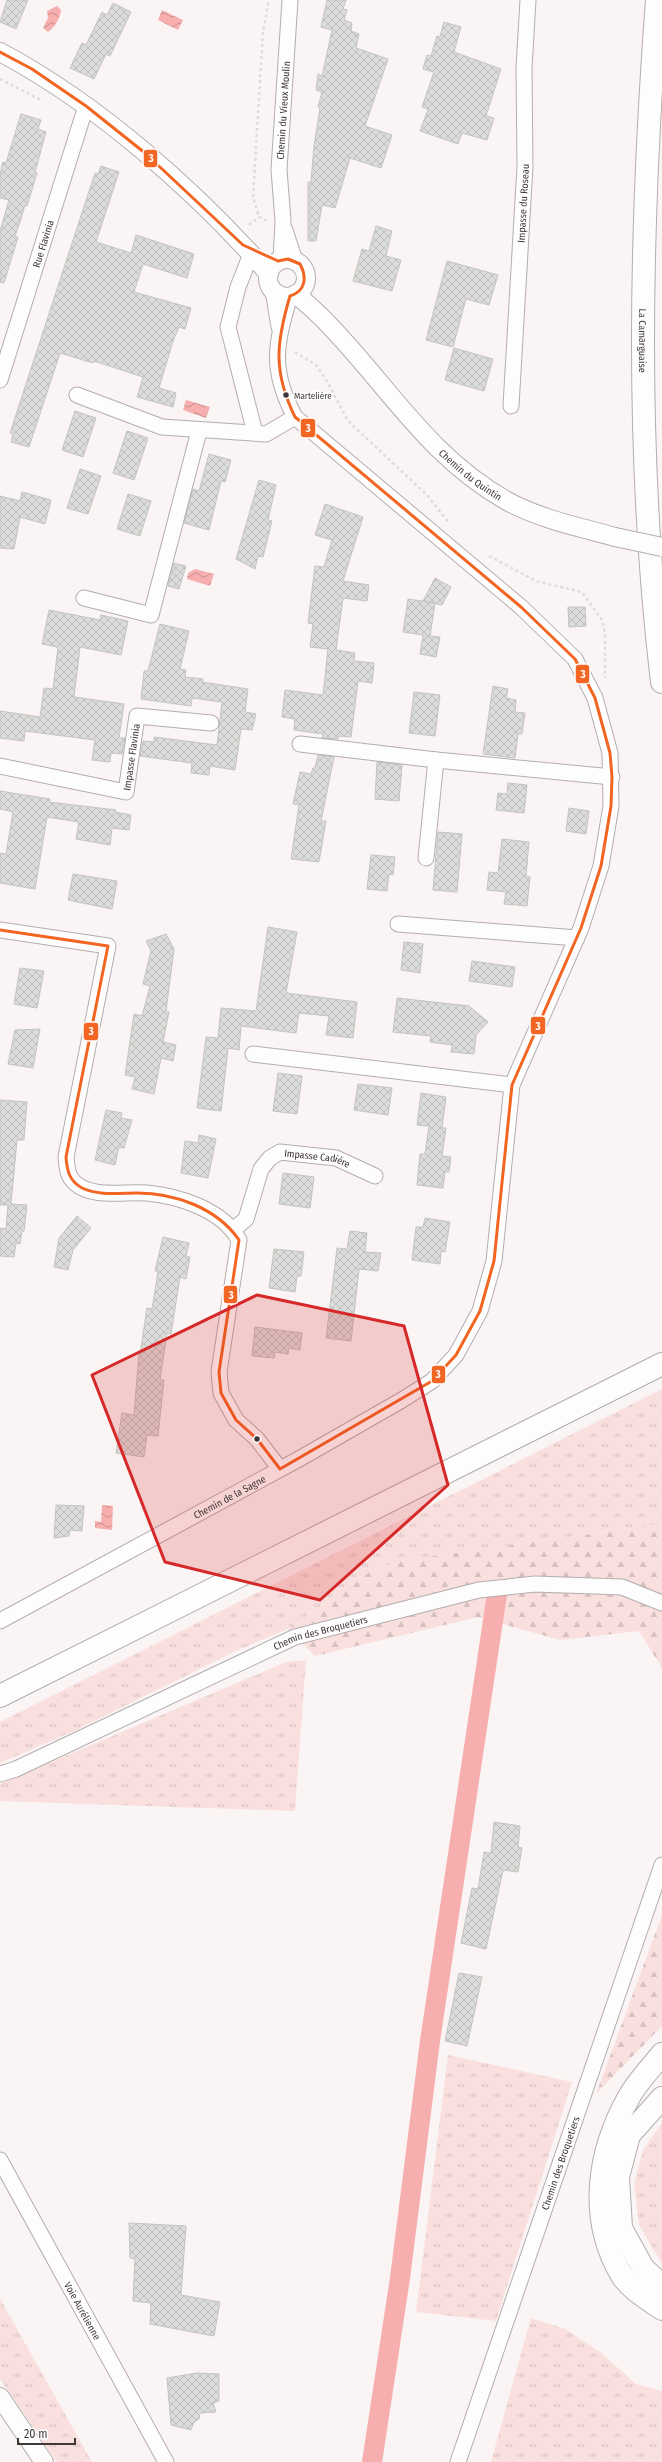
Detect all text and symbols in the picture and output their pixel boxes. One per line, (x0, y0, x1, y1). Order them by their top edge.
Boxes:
street label: Chemin du Vieux Moulin (275, 61, 293, 160)
line badge: 3 (143, 149, 158, 168)
text: 3 (147, 152, 154, 165)
street label: Impasse du Roseau (516, 164, 532, 243)
street label: Rue Flavinia (31, 218, 57, 269)
street label: La Camarguaise (636, 309, 648, 373)
marker: Martelière (281, 390, 291, 400)
place label: Martelière (294, 391, 332, 401)
line badge: 3 (300, 418, 316, 438)
text: 3 (304, 422, 311, 435)
street label: Chemin du Quintin (436, 447, 504, 504)
line badge: 3 (575, 664, 590, 684)
text: 3 (579, 668, 586, 681)
street label: Impasse Flavinia (121, 723, 143, 791)
line badge: 3 (530, 1016, 546, 1035)
text: 3 (534, 1020, 541, 1033)
line badge: 3 (83, 1022, 99, 1041)
text: 3 (87, 1025, 94, 1038)
street label: Impasse Cadière (284, 1147, 352, 1171)
line badge: 3 (223, 1285, 238, 1304)
text: 3 (227, 1289, 234, 1302)
line badge: 3 (431, 1365, 446, 1384)
text: 3 (434, 1368, 441, 1381)
unlabelled marker (252, 1434, 262, 1444)
street label: Chemin de la Sagne (192, 1473, 268, 1522)
street label: Chemin des Broquetiers (272, 1614, 369, 1653)
street label: Chemin des Broquetiers (540, 2115, 583, 2212)
street label: Voie Aurélienne (61, 2280, 103, 2342)
scale bar (18, 2420, 75, 2446)
text: 20 m (24, 2427, 48, 2441)

